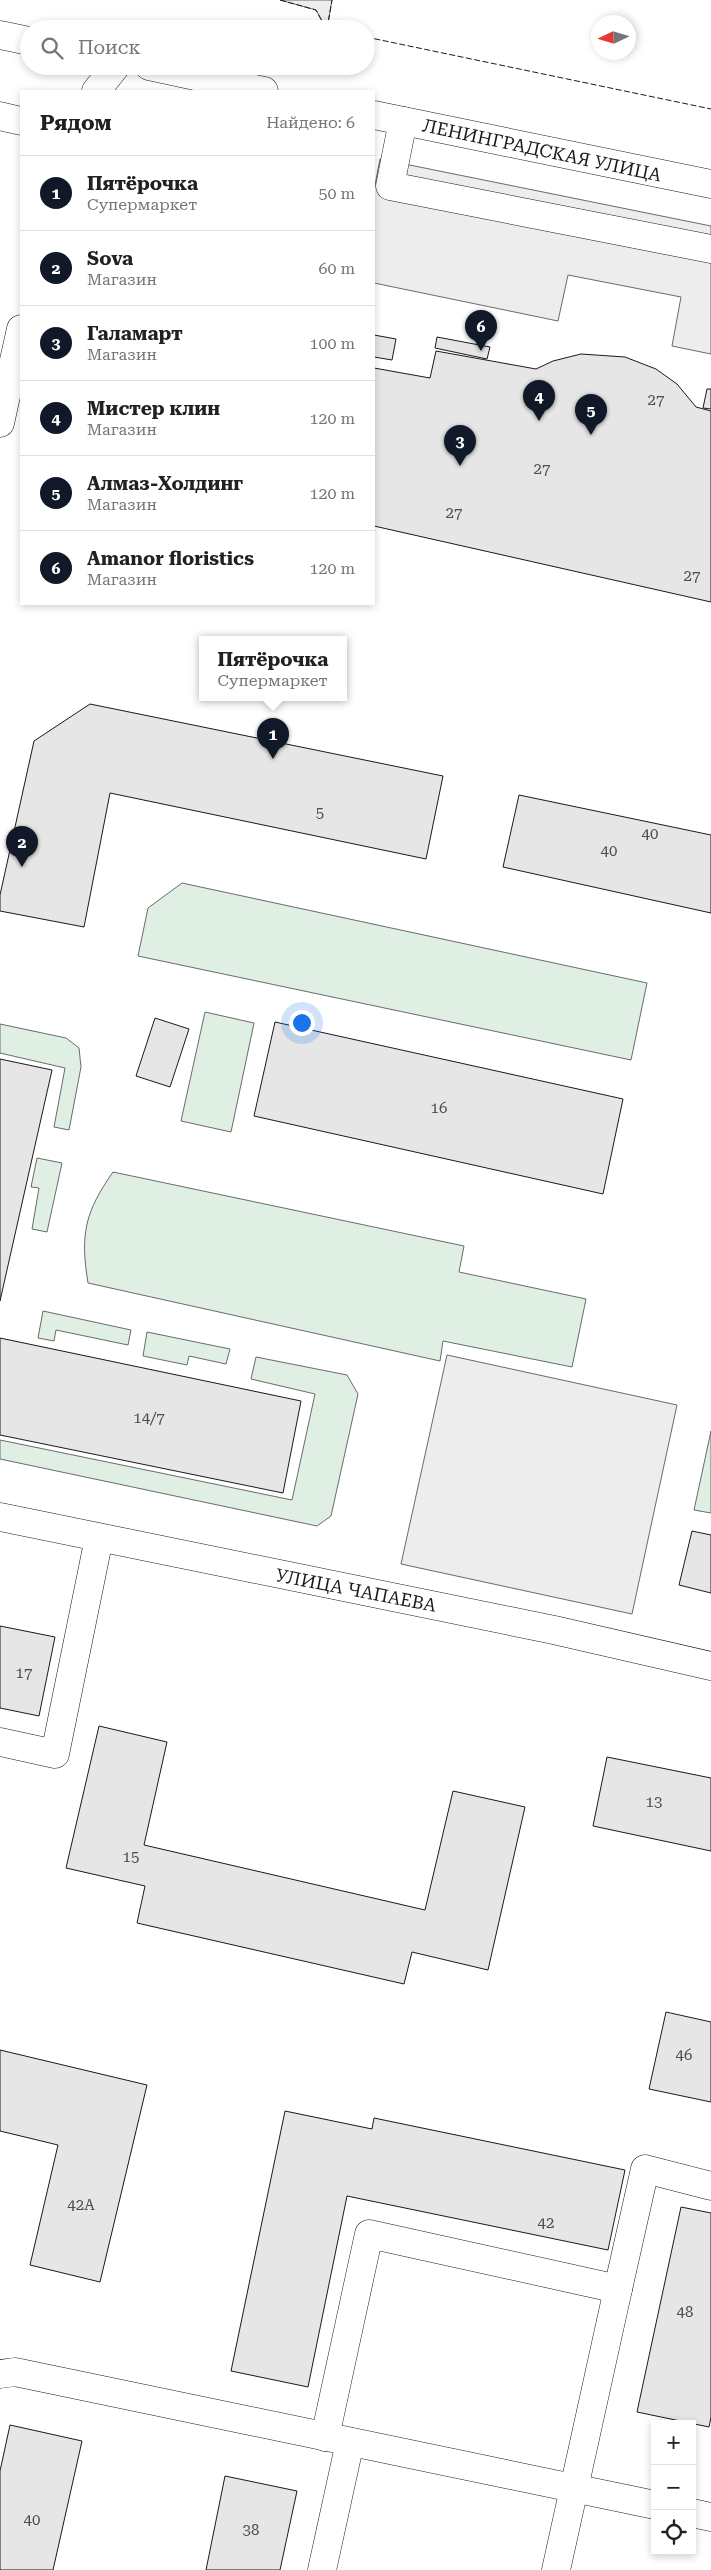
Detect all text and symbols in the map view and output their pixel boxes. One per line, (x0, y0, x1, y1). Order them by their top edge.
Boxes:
north arrow (591, 15, 636, 60)
search box (20, 20, 375, 75)
icon: search (38, 34, 66, 62)
text: Поиск (78, 36, 141, 59)
text: Рядом (40, 111, 112, 135)
text: Найдено: 6 (266, 113, 355, 132)
street label: ЛЕНИНГРАДСКАЯ УЛИЦА (421, 114, 664, 186)
text: Пятёрочка (87, 172, 198, 195)
text: 1 (52, 184, 60, 203)
text: 50 m (318, 184, 355, 203)
text: Супермаркет (87, 195, 197, 214)
text: Sova (87, 247, 133, 270)
text: 2 (52, 259, 60, 278)
text: 60 m (318, 259, 355, 278)
text: Магазин (87, 270, 157, 289)
pin: 6 (465, 310, 497, 351)
text: Галамарт (87, 322, 183, 345)
text: 3 (52, 334, 60, 353)
text: 100 m (309, 334, 355, 353)
text: Магазин (87, 345, 157, 364)
pin: 4 (523, 380, 555, 421)
house number: 27 (648, 391, 664, 409)
pin: 5 (575, 394, 607, 435)
text: Мистер клин (87, 397, 220, 420)
text: 4 (52, 409, 60, 428)
text: 120 m (309, 409, 355, 428)
text: Магазин (87, 420, 157, 439)
pin: 3 (444, 425, 476, 466)
house number: 27 (534, 460, 550, 478)
text: Алмаз-Холдинг (87, 472, 243, 495)
text: 5 (52, 484, 60, 503)
text: 120 m (309, 484, 355, 503)
text: Магазин (87, 495, 157, 514)
house number: 27 (446, 504, 462, 522)
text: Amanor floristics (87, 547, 254, 570)
text: 6 (52, 559, 60, 578)
text: 120 m (309, 559, 355, 578)
house number: 27 (684, 567, 700, 585)
text: Магазин (87, 570, 157, 589)
popup (199, 636, 347, 701)
text: Пятёрочка (217, 648, 329, 671)
text: Супермаркет (217, 671, 328, 690)
pin: 1 (257, 718, 289, 759)
house number: 5 (316, 804, 324, 822)
house number: 40 (642, 825, 658, 843)
pin: 2 (6, 826, 38, 867)
house number: 40 (601, 842, 617, 860)
your location (289, 1010, 315, 1036)
house number: 16 (431, 1099, 447, 1117)
house number: 14/7 (133, 1409, 165, 1427)
street label: УЛИЦА ЧАПАЕВА (274, 1564, 438, 1616)
house number: 17 (16, 1664, 32, 1682)
house number: 13 (646, 1793, 662, 1811)
house number: 15 (123, 1848, 139, 1866)
house number: 46 (676, 2046, 692, 2064)
house number: 42А (67, 2196, 95, 2214)
house number: 42 (538, 2214, 554, 2232)
house number: 48 (677, 2303, 693, 2321)
map controls (651, 2420, 696, 2555)
button: + (651, 2420, 696, 2465)
button: − (651, 2465, 696, 2510)
button: locate (651, 2510, 696, 2555)
house number: 40 (24, 2511, 40, 2529)
house number: 38 (243, 2521, 259, 2539)

